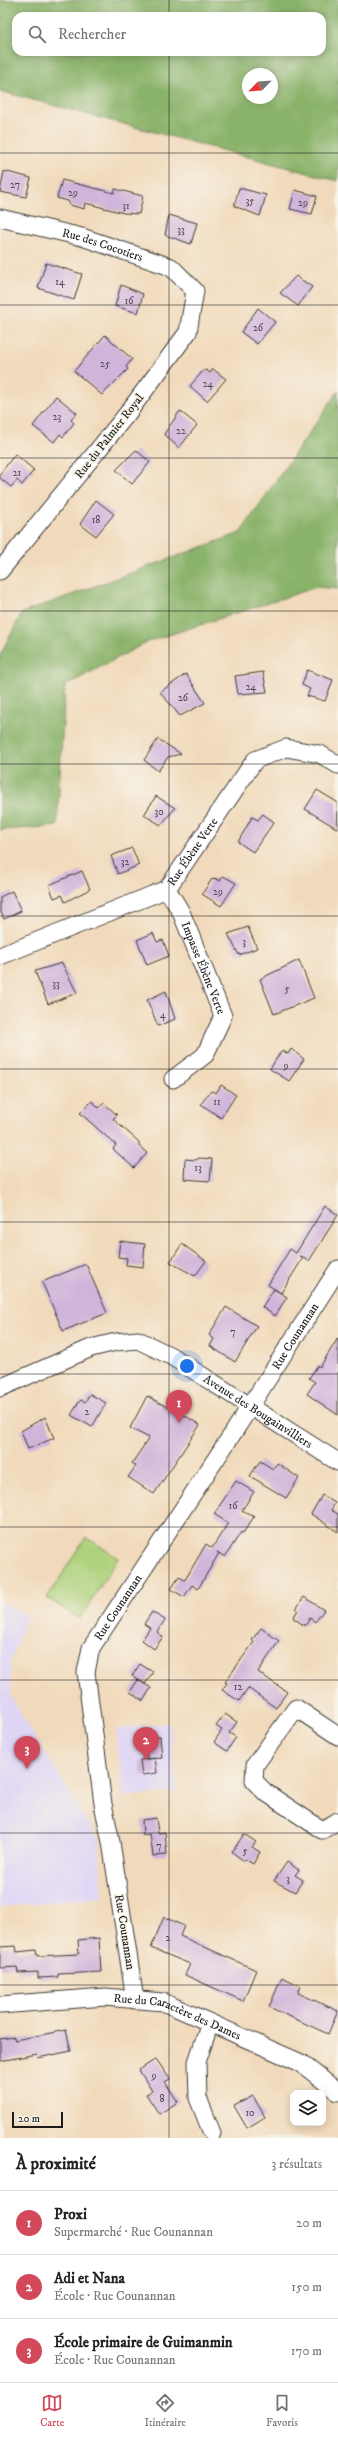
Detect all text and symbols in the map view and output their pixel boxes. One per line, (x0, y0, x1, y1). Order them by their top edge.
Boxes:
search box (12, 12, 326, 56)
icon: search (26, 23, 48, 45)
text: Rechercher (58, 25, 126, 44)
north arrow (242, 68, 278, 104)
house number: 27 (10, 179, 20, 191)
house number: 29 (68, 187, 78, 199)
house number: 35 (246, 195, 254, 207)
house number: 29 (298, 197, 308, 209)
house number: 31 (122, 200, 130, 212)
house number: 33 (177, 224, 185, 236)
street label: Rue des Cocotiers (60, 226, 145, 265)
house number: 14 (55, 276, 65, 288)
house number: 16 (125, 295, 134, 307)
house number: 26 (253, 322, 264, 334)
house number: 25 (100, 358, 110, 370)
house number: 24 (203, 378, 214, 390)
street label: Rue du Palmier Royal (72, 391, 147, 482)
house number: 23 (53, 411, 62, 423)
house number: 22 (176, 425, 186, 437)
house number: 21 (13, 467, 22, 479)
house number: 18 (92, 514, 100, 526)
house number: 24 (246, 681, 257, 693)
house number: 26 (178, 692, 189, 704)
house number: 30 (154, 806, 164, 818)
street label: Rue Ébène Verte (164, 815, 221, 889)
house number: 32 (121, 856, 129, 868)
house number: 29 (213, 886, 223, 898)
street label: Impasse Ébène Verte (178, 919, 228, 1017)
house number: 3 (242, 936, 246, 948)
house number: 33 (52, 978, 60, 990)
house number: 5 (285, 983, 290, 995)
house number: 4 (160, 1009, 166, 1021)
house number: 9 (283, 1060, 289, 1072)
house number: 11 (213, 1096, 221, 1108)
house number: 13 (194, 1162, 202, 1174)
street label: Rue Counannan (269, 1300, 323, 1373)
house number: 7 (230, 1326, 236, 1338)
your location (177, 1356, 197, 1376)
street label: Avenue des Bougainvilliers (200, 1371, 315, 1452)
pin: 1 (166, 1390, 192, 1423)
house number: 2 (85, 1406, 90, 1418)
house number: 16 (229, 1500, 238, 1512)
street label: Rue Counannan (91, 1571, 146, 1644)
house number: 12 (234, 1681, 242, 1693)
pin: 2 (133, 1727, 159, 1760)
pin: 3 (14, 1736, 40, 1769)
house number: 7 (156, 1840, 162, 1852)
house number: 5 (243, 1845, 248, 1857)
house number: 3 (286, 1873, 290, 1885)
street label: Rue Counannan (111, 1893, 138, 1972)
house number: 2 (166, 1932, 171, 1944)
street label: Rue du Caractère des Dames (113, 1991, 243, 2043)
house number: 9 (151, 2070, 157, 2082)
map controls (290, 2090, 326, 2126)
button: layers (290, 2090, 326, 2126)
house number: 8 (159, 2093, 165, 2105)
house number: 10 (245, 2107, 255, 2119)
scale bar (12, 2110, 63, 2129)
text: 20 m (18, 2112, 40, 2126)
text: À proximité (16, 2153, 96, 2175)
text: 3 résultats (271, 2156, 322, 2172)
text: Proxi (54, 2205, 87, 2224)
text: 1 (27, 2215, 31, 2231)
text: 20 m (296, 2215, 322, 2231)
text: Supermarché · Rue Counannan (54, 2224, 213, 2240)
text: Adi et Nana (54, 2269, 125, 2288)
text: 2 (26, 2279, 32, 2295)
text: 150 m (291, 2279, 322, 2295)
text: École · Rue Counannan (54, 2288, 176, 2304)
text: École primaire de Guimanmin (54, 2333, 233, 2352)
text: 3 (27, 2343, 31, 2359)
text: 170 m (291, 2343, 322, 2359)
text: École · Rue Counannan (54, 2352, 176, 2368)
tab: Carte (40, 2392, 64, 2430)
tab: Itinéraire (145, 2392, 186, 2430)
tab: Favoris (266, 2392, 298, 2430)

